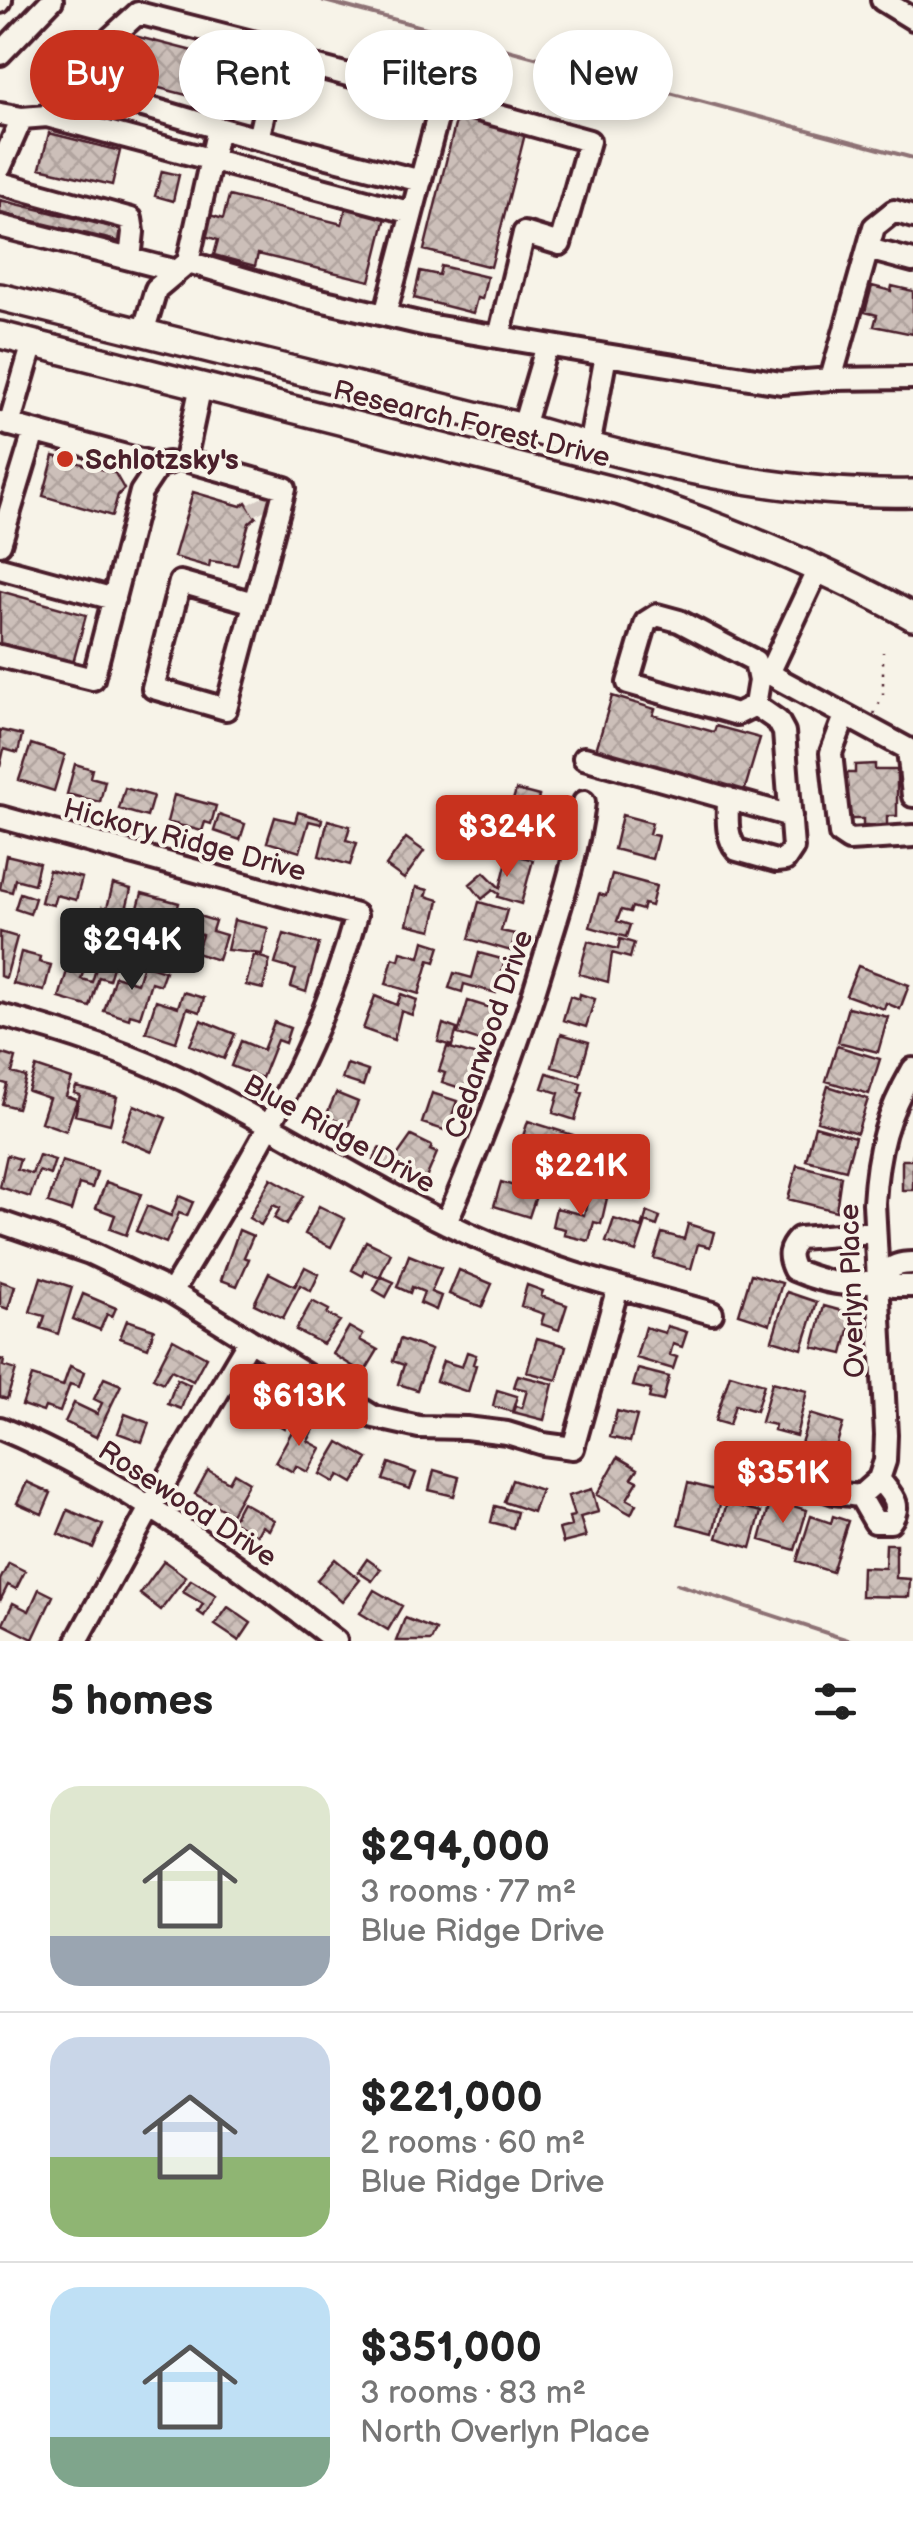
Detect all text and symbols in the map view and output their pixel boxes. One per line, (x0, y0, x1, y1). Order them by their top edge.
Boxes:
chip: Buy (30, 30, 159, 120)
chip: Rent (179, 30, 325, 120)
chip: Filters (345, 30, 513, 120)
chip: New (533, 30, 673, 120)
street label: Research Forest Drive (330, 374, 613, 475)
place label: Schlotzsky's (85, 444, 239, 477)
marker: Schlotzsky's (54, 448, 76, 470)
street label: Hickory Ridge Drive (60, 792, 309, 889)
pin: $324K (437, 795, 577, 880)
text: $324K (458, 808, 556, 847)
pin: $294K (62, 908, 202, 993)
text: $294K (82, 921, 182, 960)
street label: Cedarwood Drive (438, 926, 541, 1143)
street label: Blue Ridge Drive (238, 1068, 441, 1201)
pin: $221K (511, 1134, 651, 1219)
text: $221K (534, 1147, 628, 1186)
street label: Overlyn Place (833, 1203, 872, 1379)
pin: $613K (229, 1364, 369, 1449)
text: $613K (252, 1377, 346, 1416)
street label: Rosewood Drive (92, 1434, 283, 1574)
pin: $351K (713, 1441, 853, 1526)
text: $351K (736, 1454, 830, 1493)
icon: filters (808, 1674, 863, 1729)
text: 5 homes (50, 1676, 213, 1727)
text: $294,000 (360, 1822, 550, 1873)
icon: home (130, 1826, 250, 1946)
text: 3 rooms · 77 m² (360, 1873, 576, 1912)
text: Blue Ridge Drive (360, 1912, 604, 1951)
text: $221,000 (360, 2073, 543, 2124)
icon: home (130, 2077, 250, 2197)
text: 2 rooms · 60 m² (360, 2124, 585, 2163)
text: Blue Ridge Drive (360, 2163, 604, 2202)
text: $351,000 (360, 2323, 542, 2374)
icon: home (130, 2327, 250, 2447)
text: 3 rooms · 83 m² (360, 2374, 586, 2413)
text: North Overlyn Place (360, 2413, 650, 2452)

